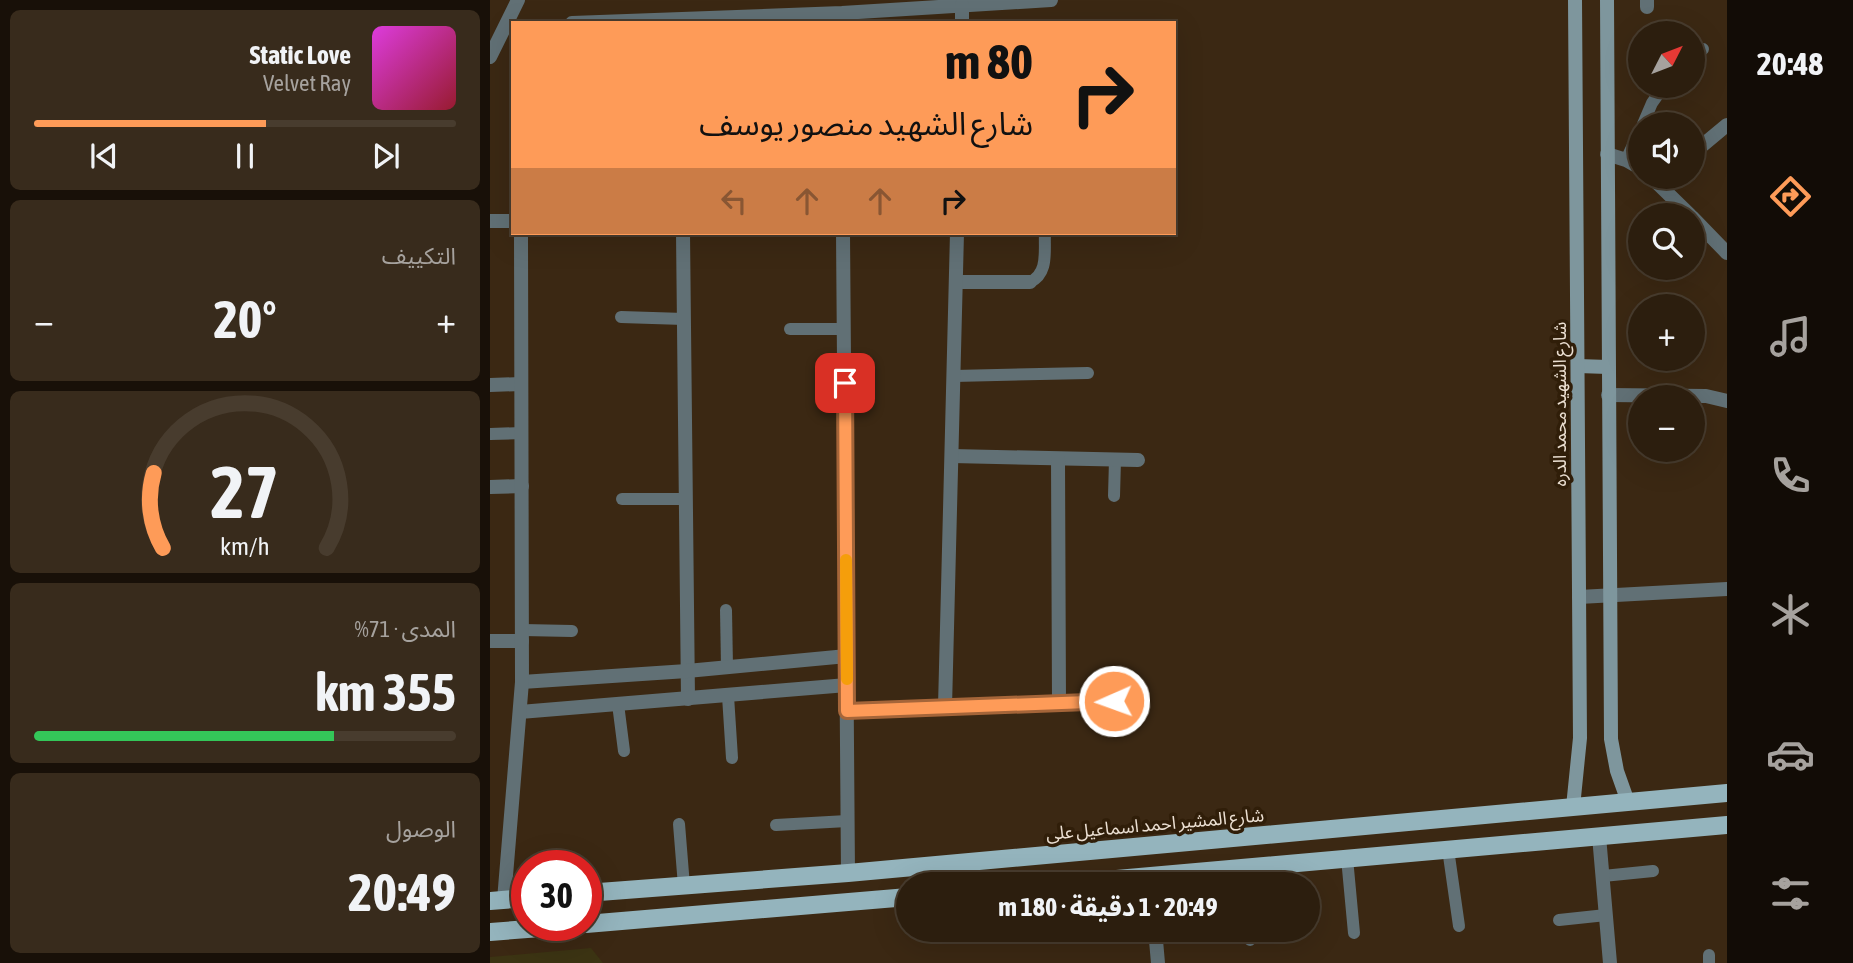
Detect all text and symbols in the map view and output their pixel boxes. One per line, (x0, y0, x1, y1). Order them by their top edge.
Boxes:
north arrow (1628, 21, 1704, 98)
map controls (1628, 21, 1705, 462)
text: 80 m (945, 33, 1033, 89)
text: Static Love (250, 40, 351, 70)
text: 20:48 (1757, 45, 1823, 82)
icon: right (1057, 49, 1148, 140)
text: Velvet Ray (263, 70, 351, 96)
text: شارع الشهيد منصور يوسف (699, 105, 1033, 142)
button: sound (1628, 112, 1705, 189)
icon: previous (85, 137, 123, 175)
icon: pause (226, 137, 264, 175)
icon: next (367, 137, 405, 175)
icon: directions (1766, 172, 1815, 221)
icon: left (715, 182, 753, 220)
icon: ahead (788, 182, 826, 220)
icon: ahead (861, 182, 899, 220)
icon: right (934, 182, 972, 220)
button: search (1628, 203, 1705, 280)
text: التكييف (382, 243, 456, 269)
text: 20° (213, 289, 277, 349)
button: + (1628, 294, 1705, 371)
text: − (34, 298, 54, 341)
text: + (436, 298, 456, 341)
icon: music (1766, 312, 1815, 361)
street label: شارع الشهيد محمد الدره (1549, 322, 1574, 486)
pin (815, 353, 875, 413)
icon: arrive (826, 364, 864, 402)
button: − (1628, 385, 1705, 462)
text: 27 (211, 450, 279, 533)
icon: phone (1766, 451, 1815, 500)
text: km/h (220, 531, 270, 559)
icon: climate (1766, 590, 1815, 639)
text: المدى · 71% (354, 616, 456, 642)
text: 355 km (315, 662, 456, 722)
position arrow (1077, 664, 1151, 738)
icon: car (1766, 730, 1815, 779)
street label: شارع المشير احمد اسماعيل على (1045, 804, 1265, 848)
text: الوصول (386, 816, 456, 842)
speed limit sign: 30 (511, 850, 602, 941)
text: 20:49 (348, 862, 456, 922)
icon: filters (1766, 869, 1815, 918)
text: 20:49 · 1 دقيقة · 180 m (998, 892, 1218, 922)

